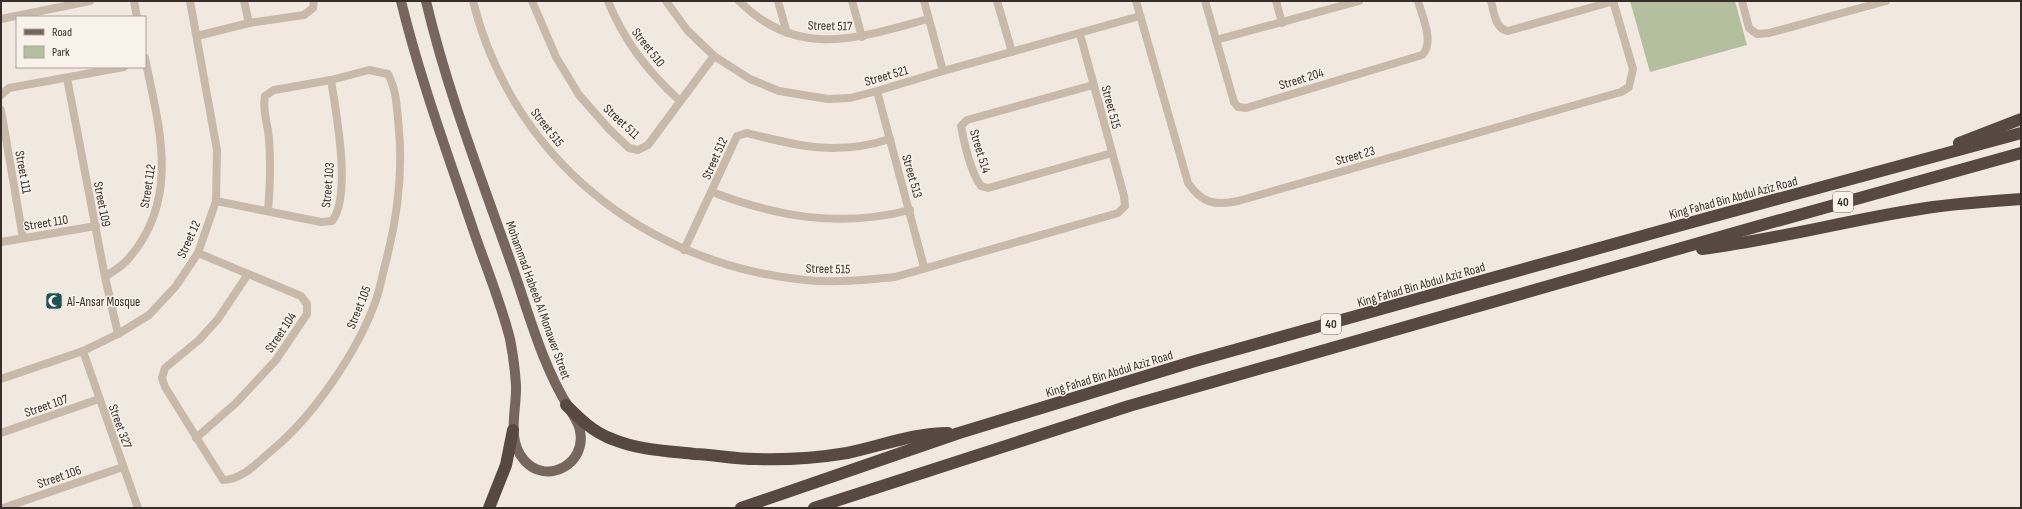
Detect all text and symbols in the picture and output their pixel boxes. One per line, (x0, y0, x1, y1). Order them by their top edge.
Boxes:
legend (16, 16, 146, 68)
street label: Street 517 (808, 18, 853, 34)
text: Road (52, 25, 72, 40)
street label: Street 510 (628, 25, 669, 70)
text: Park (52, 45, 70, 60)
street label: Street 521 (863, 62, 910, 90)
street label: Street 204 (1277, 64, 1326, 93)
street label: Street 515 (1098, 84, 1125, 131)
street label: Street 511 (600, 101, 643, 143)
street label: Street 515 (527, 105, 567, 150)
street label: Street 514 (966, 128, 994, 176)
street label: Street 512 (699, 135, 731, 182)
street label: Street 23 (1334, 143, 1377, 169)
street label: Street 111 (11, 150, 35, 195)
street label: Street 513 (898, 153, 926, 200)
street label: Street 103 (318, 162, 338, 208)
street label: Street 112 (137, 163, 159, 209)
street label: King Fahad Bin Abdul Aziz Road (1667, 173, 1799, 223)
street label: Street 109 (90, 180, 114, 228)
road number: 40 (1833, 192, 1853, 212)
street label: Street 110 (23, 212, 70, 234)
street label: Street 12 (174, 218, 204, 261)
street label: Mohammad Habeeb Al Monawer Street (502, 219, 574, 382)
street label: King Fahad Bin Abdul Aziz Road (1355, 259, 1487, 311)
street label: Street 515 (806, 261, 850, 277)
street label: Street 105 (343, 283, 375, 331)
mosque icon: Al-Ansar Mosque (44, 291, 64, 311)
place label: Al-Ansar Mosque (66, 294, 140, 310)
street label: Street 104 (262, 309, 300, 356)
road number: 40 (1321, 314, 1341, 334)
street label: King Fahad Bin Abdul Aziz Road (1044, 347, 1175, 401)
street label: Street 107 (22, 391, 71, 421)
street label: Street 327 (105, 402, 136, 451)
street label: Street 106 (35, 462, 84, 492)

